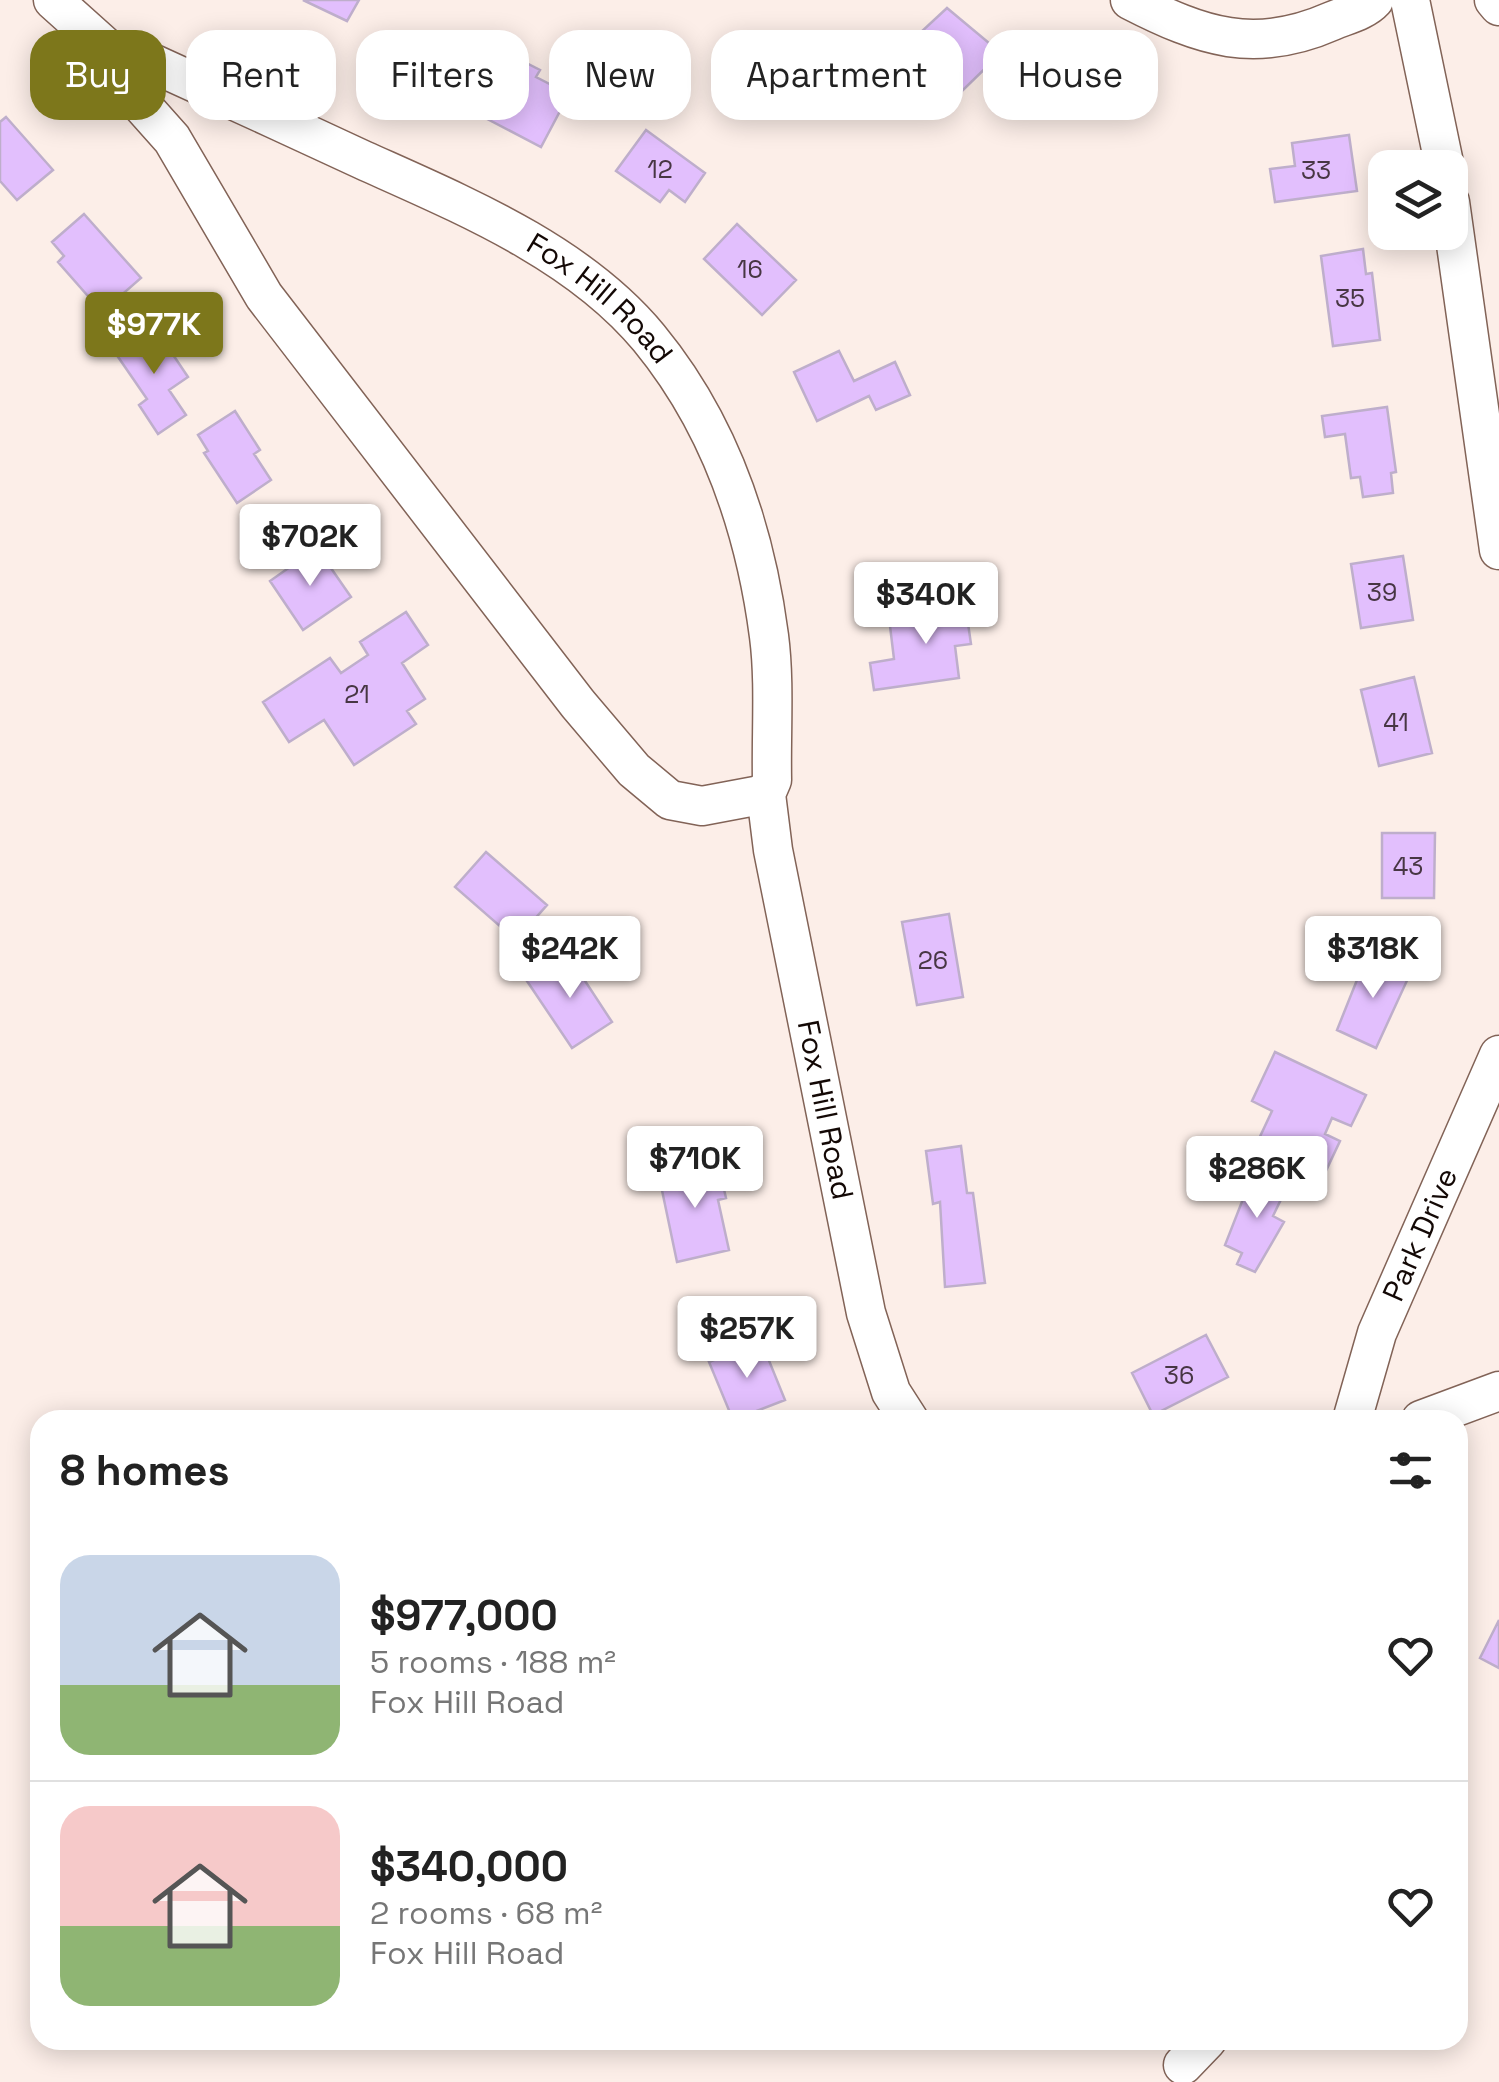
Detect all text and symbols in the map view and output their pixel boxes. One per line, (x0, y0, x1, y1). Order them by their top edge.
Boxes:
chip: Buy (30, 30, 166, 120)
chip: Rent (186, 30, 336, 120)
chip: Filters (356, 30, 529, 120)
chip: New (549, 30, 691, 120)
chip: Apartment (711, 30, 963, 120)
chip: House (983, 30, 1158, 120)
map controls (1368, 150, 1468, 250)
button: layers (1368, 150, 1468, 250)
house number: 12 (647, 153, 673, 185)
house number: 33 (1301, 154, 1331, 186)
street label: Fox Hill Road (520, 224, 682, 371)
house number: 16 (737, 253, 763, 285)
house number: 35 (1335, 282, 1365, 314)
pin: $977K (84, 292, 224, 377)
text: $977K (107, 304, 201, 344)
pin: $702K (240, 504, 380, 589)
text: $702K (262, 516, 358, 556)
pin: $340K (856, 562, 996, 647)
text: $340K (876, 574, 976, 614)
house number: 39 (1367, 576, 1397, 608)
house number: 21 (344, 678, 370, 710)
house number: 41 (1383, 706, 1409, 738)
house number: 43 (1393, 850, 1423, 882)
pin: $242K (500, 916, 640, 1001)
pin: $318K (1303, 916, 1443, 1001)
text: $242K (521, 928, 619, 968)
text: $318K (1327, 928, 1419, 968)
house number: 26 (918, 944, 948, 976)
street label: Fox Hill Road (789, 1017, 863, 1203)
pin: $710K (625, 1126, 765, 1211)
pin: $286K (1187, 1136, 1327, 1221)
text: $710K (649, 1138, 741, 1178)
text: $286K (1208, 1148, 1306, 1188)
street label: Park Drive (1373, 1162, 1466, 1307)
pin: $257K (677, 1296, 817, 1381)
text: $257K (700, 1308, 794, 1348)
house number: 36 (1164, 1359, 1194, 1391)
icon: filters (1383, 1443, 1438, 1498)
text: 8 homes (60, 1444, 230, 1497)
text: $977,000 (370, 1589, 558, 1642)
icon: home (140, 1595, 260, 1715)
icon: heart (1383, 1628, 1438, 1683)
text: 5 rooms · 188 m² (370, 1642, 616, 1682)
text: Fox Hill Road (370, 1682, 564, 1722)
text: $340,000 (370, 1840, 568, 1893)
icon: home (140, 1846, 260, 1966)
icon: heart (1383, 1879, 1438, 1934)
text: 2 rooms · 68 m² (370, 1893, 602, 1933)
text: Fox Hill Road (370, 1933, 564, 1973)

